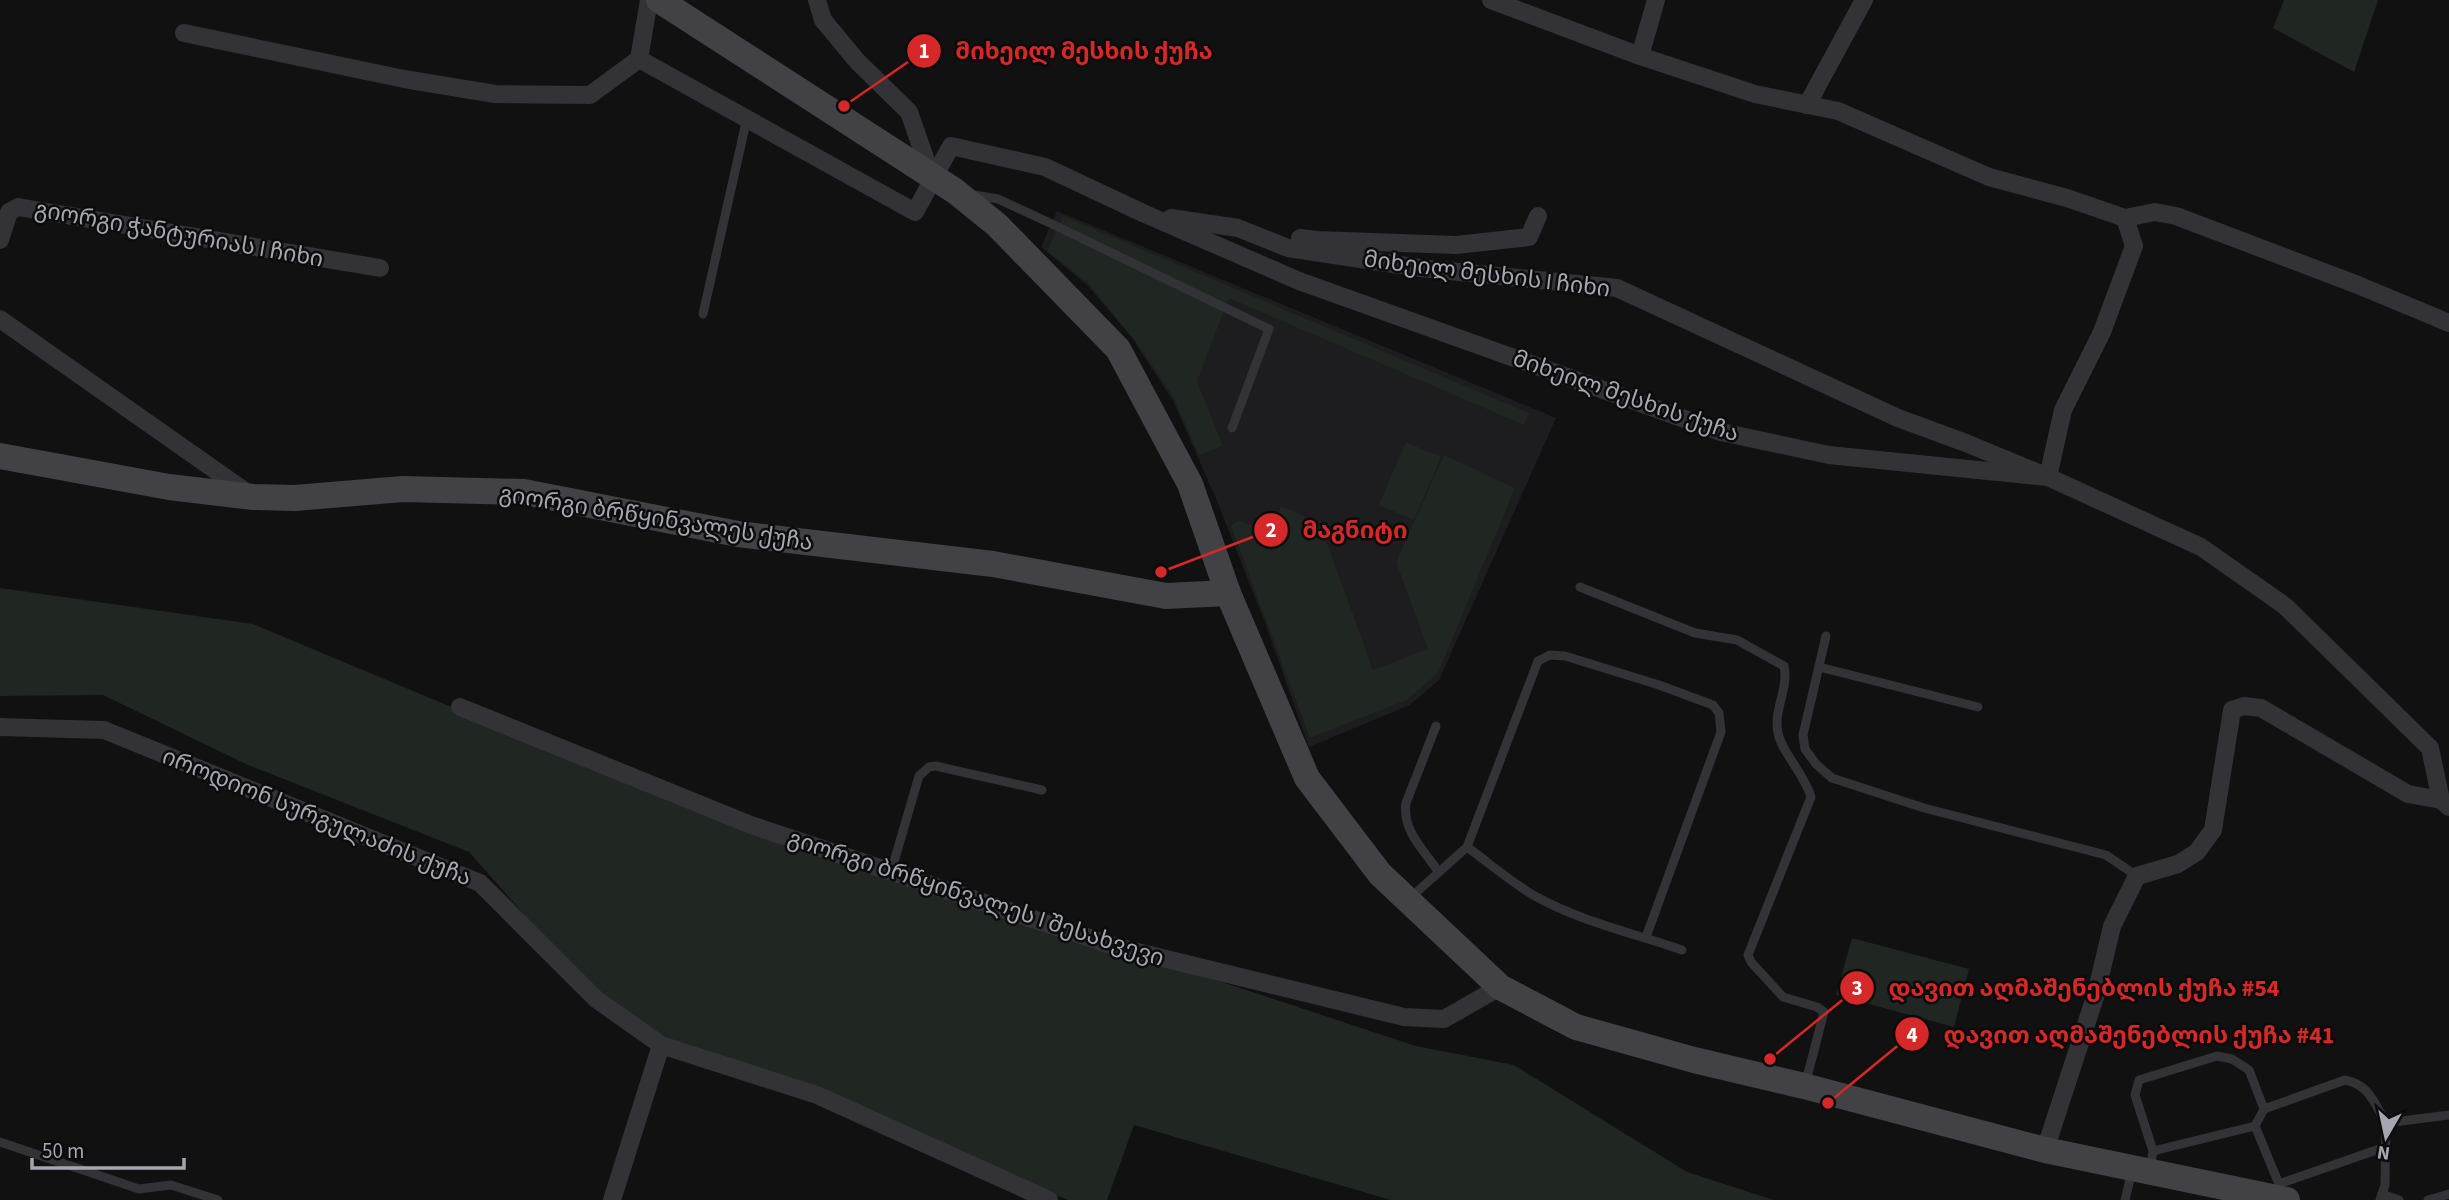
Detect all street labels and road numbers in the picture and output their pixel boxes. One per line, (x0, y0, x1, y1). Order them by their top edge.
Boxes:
street label: გიორგი ჭანტურიას I ჩიხი (32, 192, 326, 276)
street label: მიხეილ მესხის I ჩიხი (1362, 243, 1612, 305)
street label: მიხეილ მესხის ქუჩა (1508, 342, 1744, 450)
street label: გიორგი ბრწყინვალეს ქუჩა (497, 477, 815, 559)
street label: იროდიონ სურგულაძის ქუჩა (157, 740, 477, 894)
street label: გიორგი ბრწყინვალეს I შესახვევი (783, 821, 1169, 975)

